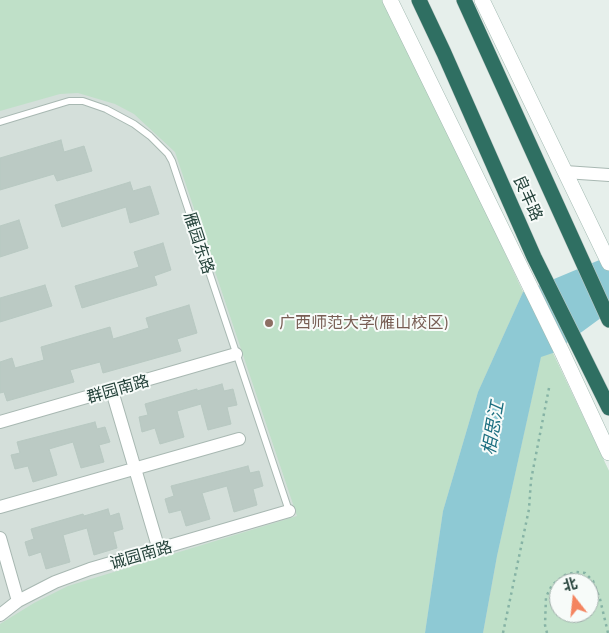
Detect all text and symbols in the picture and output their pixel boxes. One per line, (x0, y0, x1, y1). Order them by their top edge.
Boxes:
street label: 良丰路 (509, 172, 547, 224)
street label: 雁园东路 (180, 210, 218, 276)
place label: 广西师范大学(雁山校区) (279, 313, 447, 333)
marker: 广西师范大学(雁山校区) (263, 317, 275, 329)
street label: 群园南路 (85, 371, 151, 407)
water label: 相思江 (478, 400, 508, 456)
street label: 诚园南路 (108, 537, 174, 573)
north arrow (549, 573, 599, 623)
text: 北 (561, 574, 579, 594)

